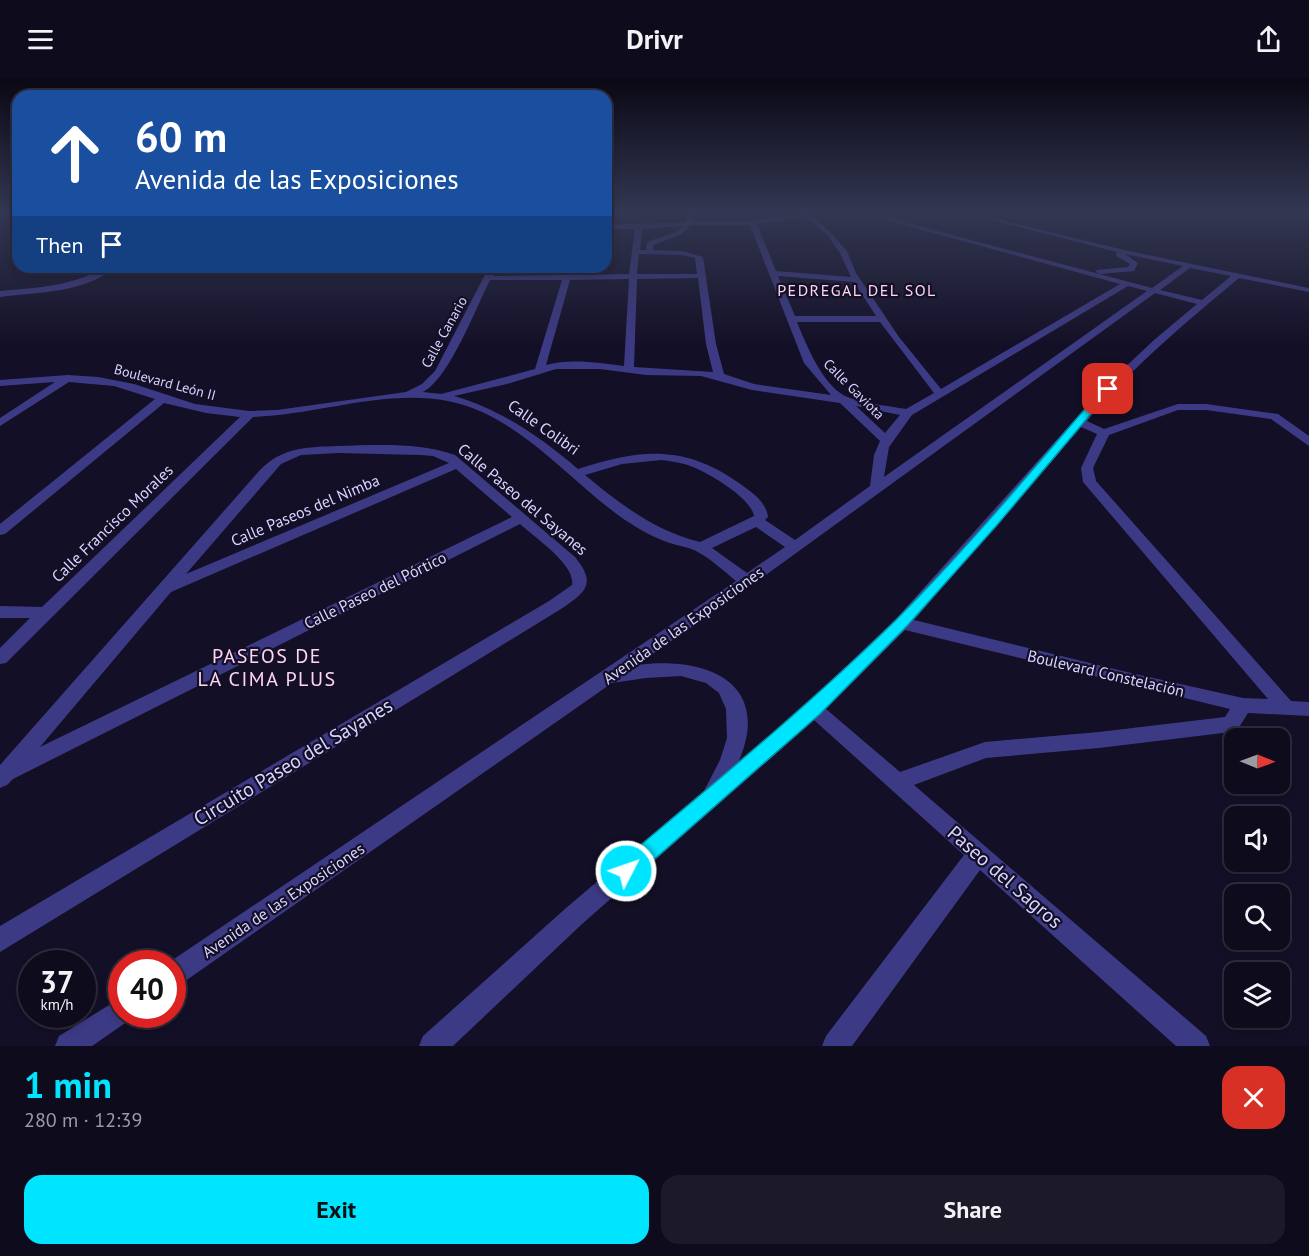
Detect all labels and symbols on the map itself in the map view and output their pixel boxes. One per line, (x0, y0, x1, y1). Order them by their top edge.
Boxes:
district label: PEDREGAL DEL SOL (777, 280, 937, 300)
street label: Calle Canario (417, 293, 471, 371)
street label: Calle Gaviota (820, 355, 888, 423)
street label: Boulevard León II (112, 360, 218, 404)
pin (1082, 363, 1133, 414)
street label: Calle Colibri (504, 395, 584, 459)
street label: Calle Paseo del Sayanes (454, 439, 592, 559)
street label: Calle Francisco Morales (47, 460, 177, 586)
street label: Calle Paseos del Nimba (228, 470, 382, 550)
street label: Calle Paseo del Pórtico (300, 547, 450, 633)
street label: Avenida de las Exposiciones (599, 562, 767, 688)
district label: PASEOS DE LA CIMA PLUS (197, 643, 337, 692)
street label: Boulevard Constelación (1026, 645, 1186, 701)
street label: Circuito Paseo del Sayanes (189, 692, 397, 832)
north arrow (1224, 728, 1290, 794)
street label: Paseo del Sagros (942, 820, 1068, 934)
street label: Avenida de las Exposiciones (198, 838, 368, 962)
position arrow (594, 839, 658, 903)
speed limit sign: 40 (108, 950, 186, 1028)

